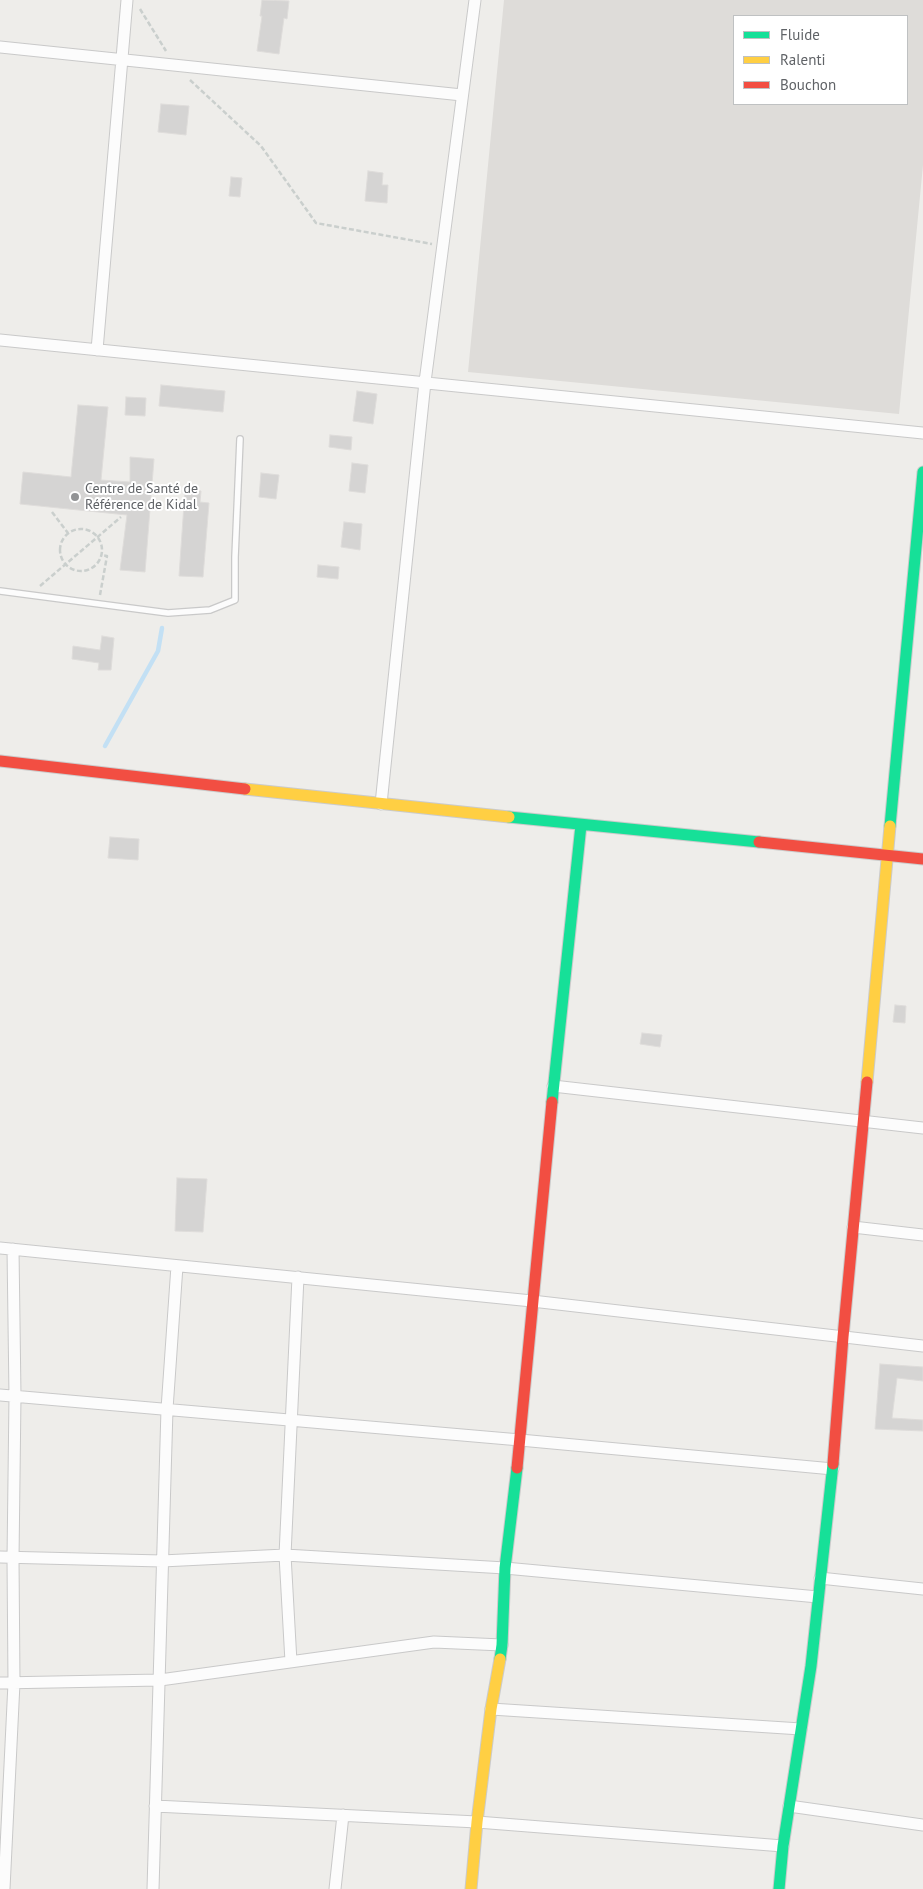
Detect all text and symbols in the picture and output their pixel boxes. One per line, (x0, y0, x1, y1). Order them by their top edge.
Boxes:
legend (733, 15, 908, 105)
text: Fluide (780, 25, 820, 44)
text: Ralenti (780, 50, 826, 69)
text: Bouchon (780, 75, 836, 94)
place label: Centre de Santé de Référence de Kidal (85, 481, 198, 514)
marker: Centre de Santé de Référence de Kidal (69, 491, 81, 503)

